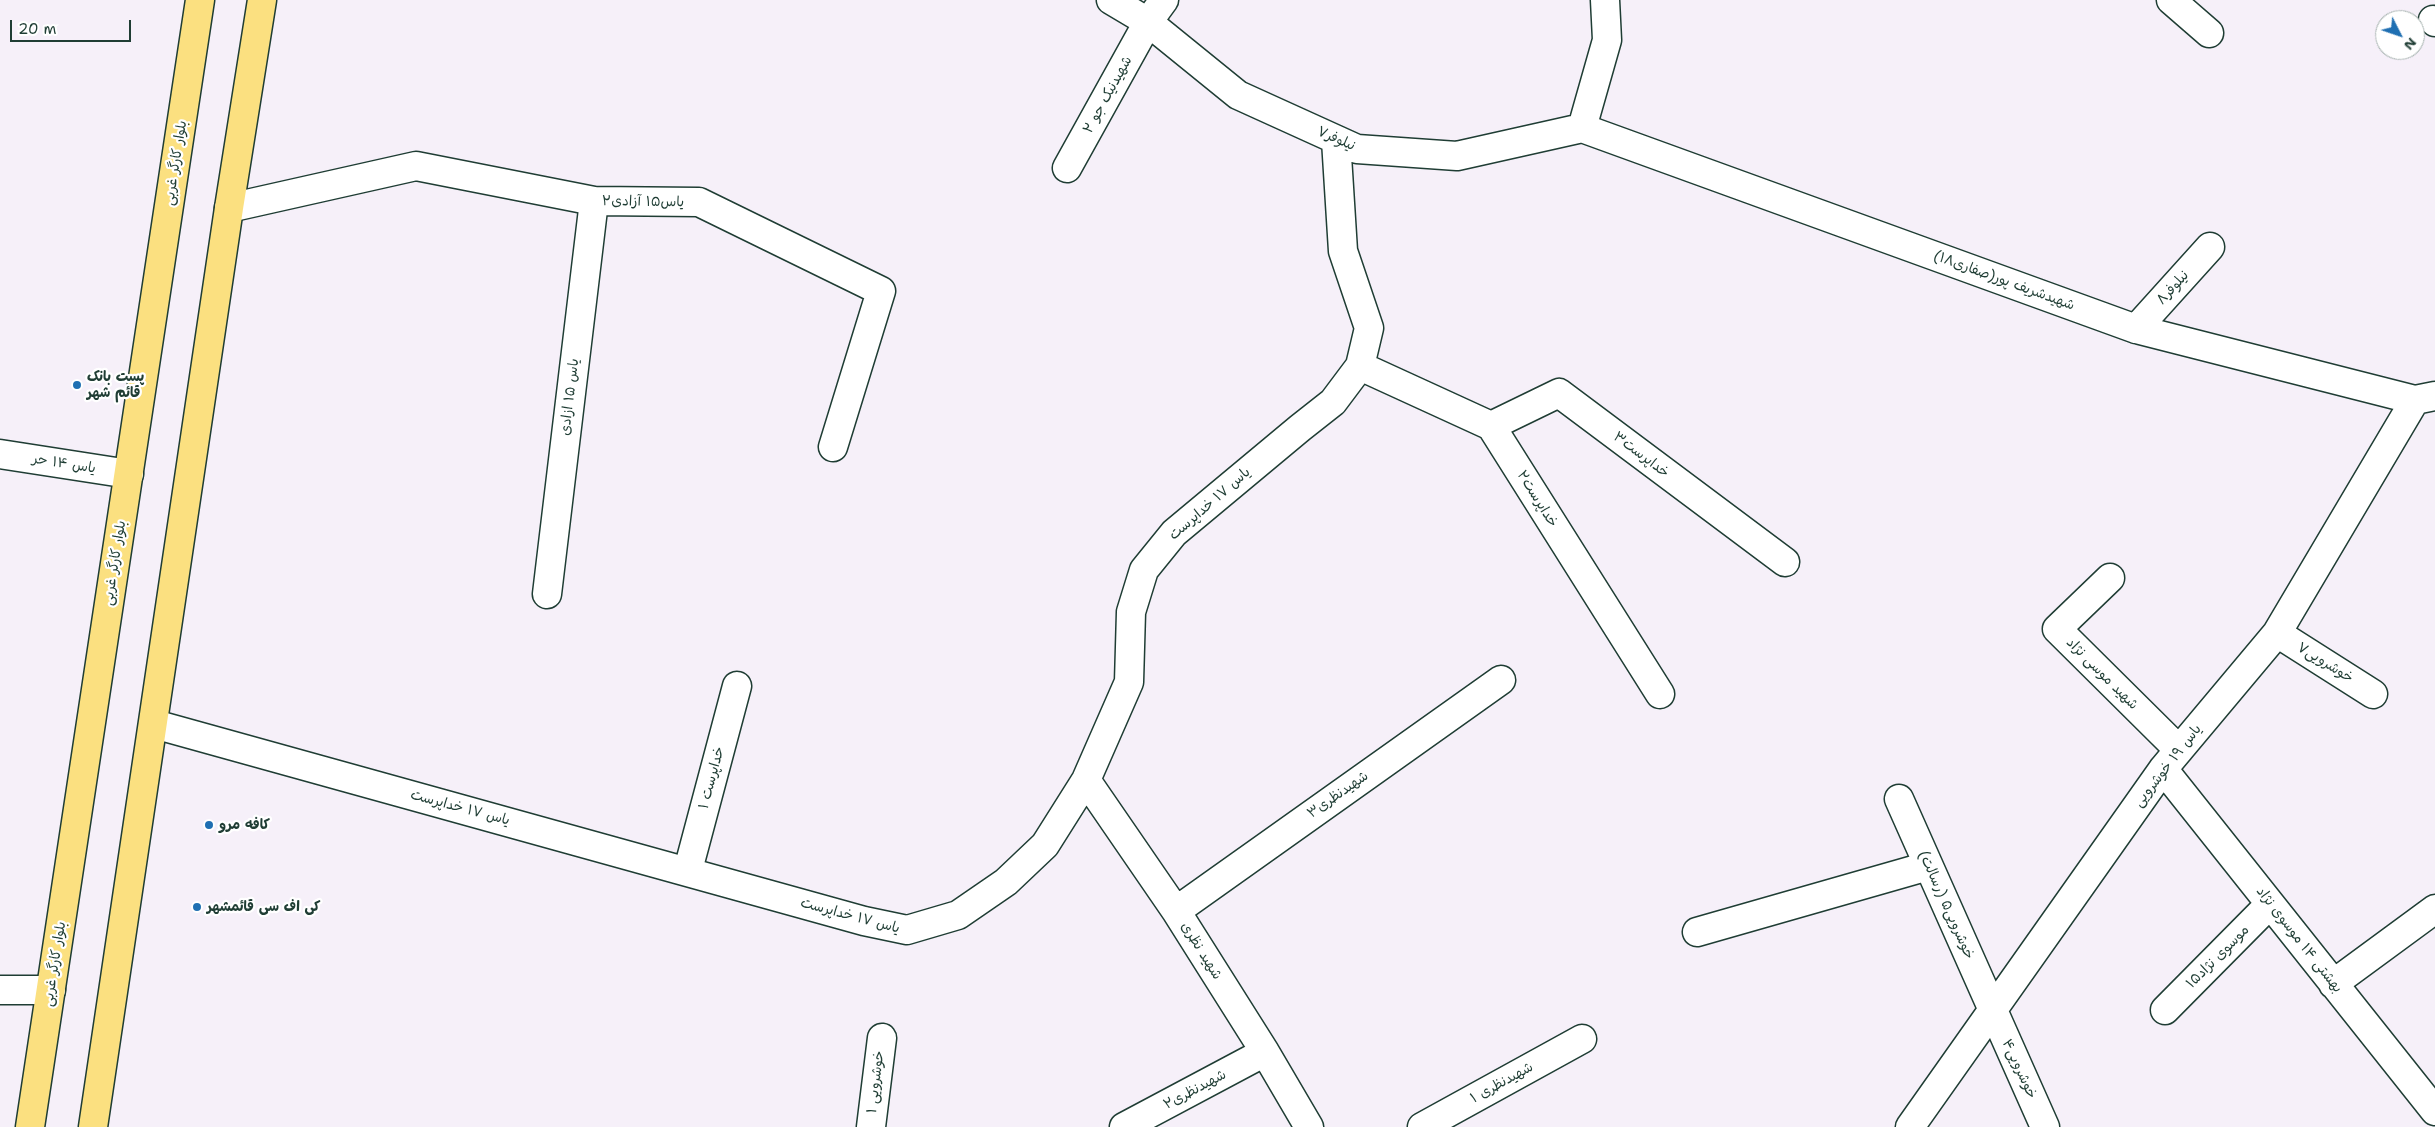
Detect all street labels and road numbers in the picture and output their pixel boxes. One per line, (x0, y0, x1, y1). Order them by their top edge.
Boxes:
street label: شهیدنیک جو ۲ (1080, 53, 1136, 137)
street label: بلوار کارگر غربی (161, 119, 191, 207)
street label: نیلوفر۷ (1314, 123, 1358, 155)
street label: یاس۱۵ آزادی۲ (602, 193, 684, 211)
street label: شهیدشریف پور(صفاری۱۸) (1931, 248, 2077, 314)
street label: نیلوفر۸ (2153, 267, 2193, 309)
street label: یاس ۱۵ ازادی (557, 357, 583, 437)
street label: خداپرست۳ (1610, 429, 1672, 481)
street label: یاس ۱۴ حر (31, 451, 97, 477)
street label: یاس ۱۷ خداپرست (1166, 464, 1254, 544)
street label: خداپرست۲ (1513, 468, 1561, 530)
street label: بلوار کارگر غربی (100, 519, 130, 607)
street label: شهید موسی نژاد (2062, 634, 2142, 714)
street label: خوشرویی۷ (2294, 639, 2356, 687)
street label: یاس ۱۹ خوشرویی (2131, 721, 2205, 811)
street label: خداپرست ۱ (696, 745, 728, 811)
street label: شهیدنظری۳ (1304, 768, 1372, 822)
street label: یاس ۱۷ خداپرست (408, 787, 512, 829)
street label: خوشرویی۵ (رسالت) (1915, 848, 1977, 962)
street label: بهشتی ۱۴ موسوی نژاد (2252, 884, 2346, 996)
street label: یاس ۱۷ خداپرست (798, 895, 902, 937)
street label: شهید نظری (1177, 919, 1225, 983)
street label: بلوار کارگر غربی (40, 920, 70, 1008)
street label: موسوی نژاد۱۵ (2183, 922, 2253, 992)
street label: خوشرویی۴ (1998, 1037, 2040, 1101)
street label: خوشرویی ۱ (864, 1050, 888, 1114)
street label: شهیدنظری ۱ (1468, 1059, 1536, 1107)
street label: شهیدنظری۲ (1161, 1066, 1229, 1114)

